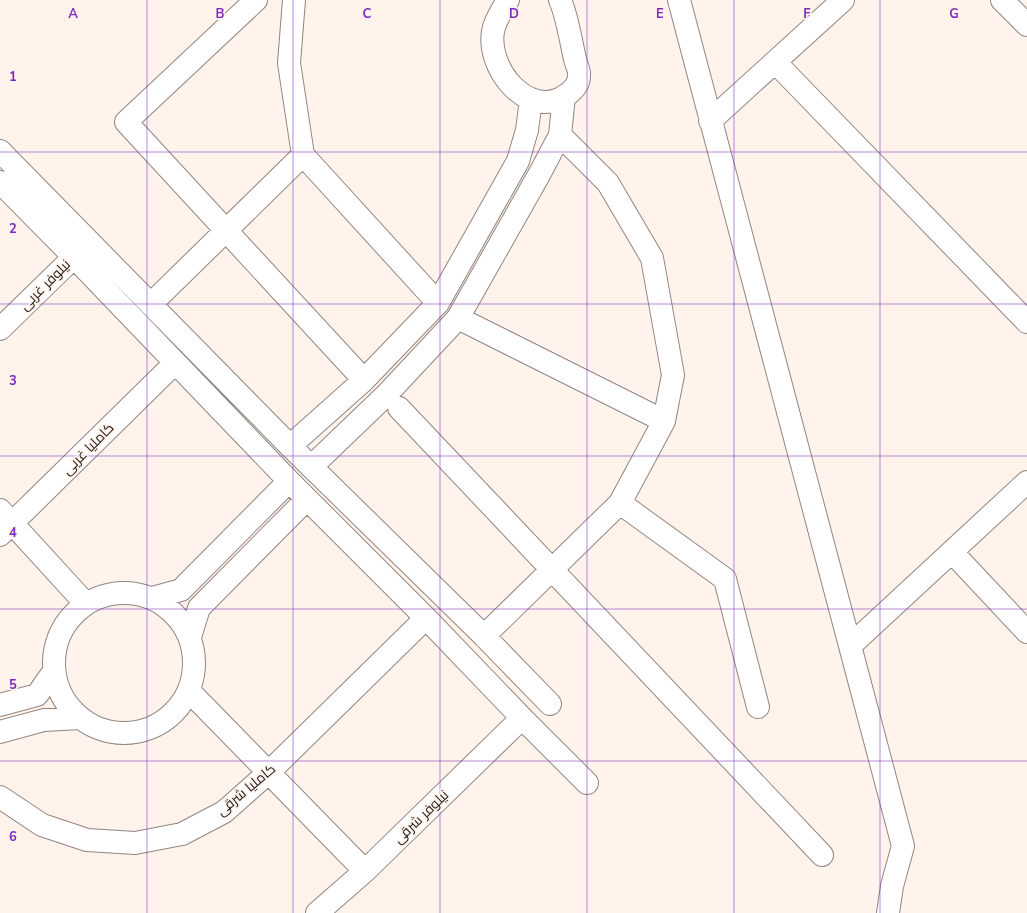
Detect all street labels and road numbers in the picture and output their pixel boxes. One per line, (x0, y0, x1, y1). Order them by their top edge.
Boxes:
street label: نیلوفر غربی (15, 255, 75, 315)
street label: کاملیا غربی (58, 419, 118, 479)
street label: کاملیا شرقی (212, 760, 280, 820)
street label: نیلوفر شرقی (389, 786, 453, 848)

